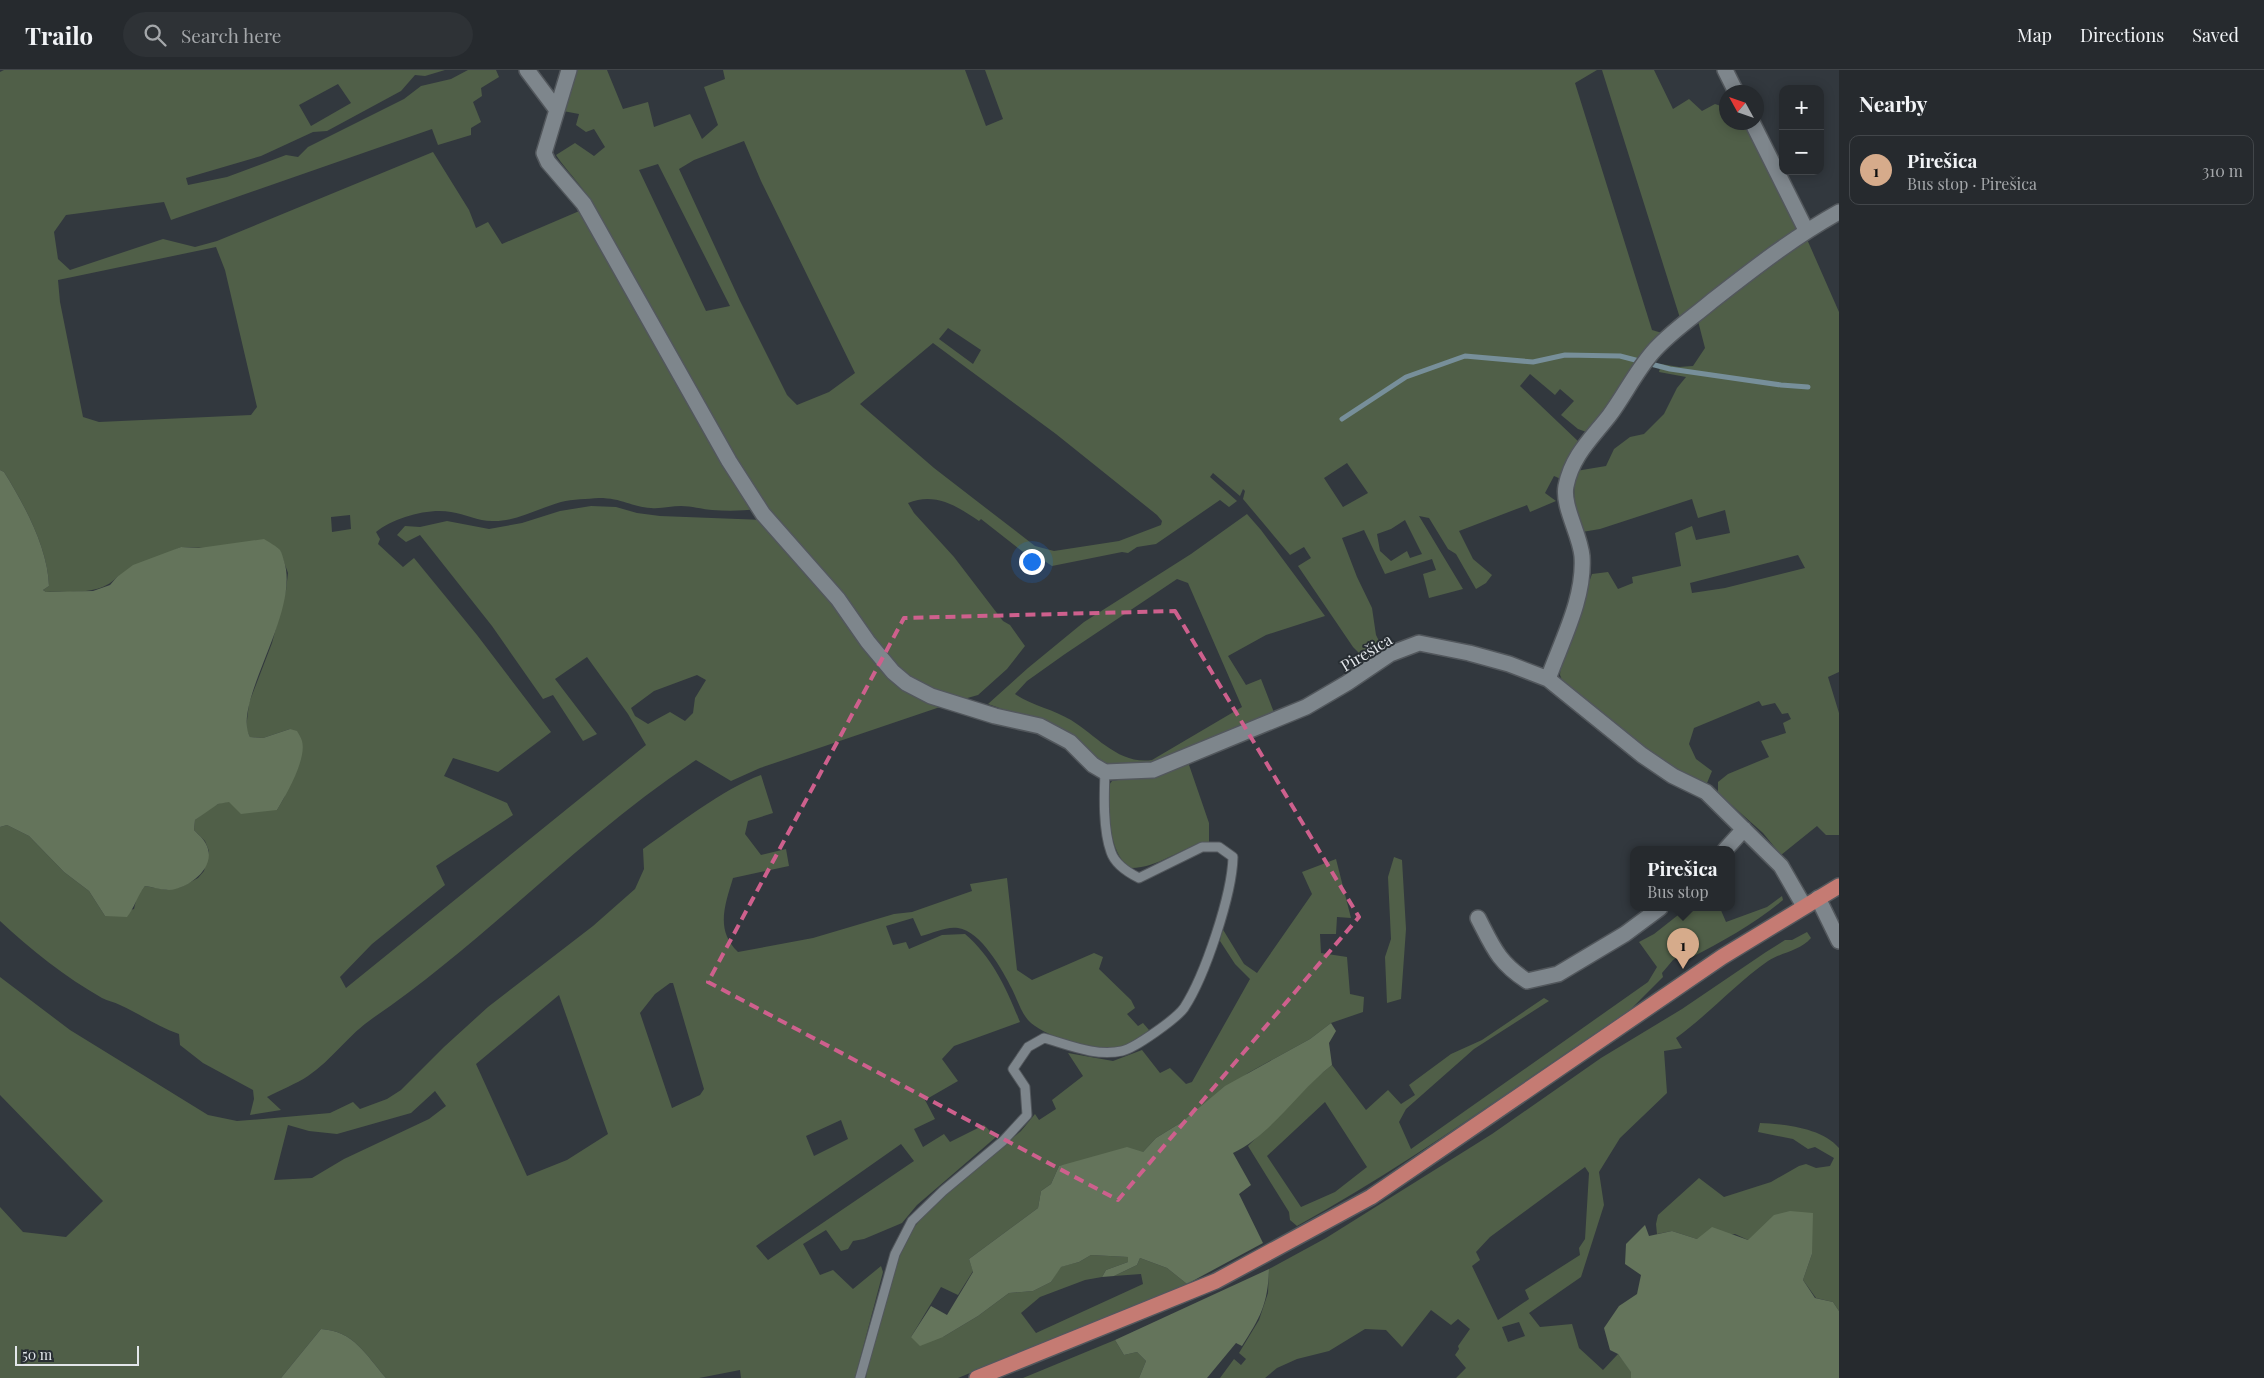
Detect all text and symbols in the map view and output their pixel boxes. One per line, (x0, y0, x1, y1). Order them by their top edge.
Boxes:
search box (123, 12, 473, 57)
text: Trailo (25, 19, 93, 51)
icon: search (141, 21, 169, 49)
text: Search here (181, 22, 282, 48)
text: Map (2017, 23, 2052, 47)
text: Directions (2080, 23, 2164, 47)
text: Saved (2192, 23, 2239, 47)
north arrow (1719, 85, 1764, 130)
map controls (1779, 85, 1824, 175)
button: + (1779, 85, 1824, 130)
text: Nearby (1859, 89, 1928, 117)
button: − (1779, 130, 1824, 175)
text: Pirešica (1907, 147, 1977, 173)
text: 1 (1873, 160, 1879, 181)
text: 310 m (2202, 160, 2243, 181)
text: Bus stop · Pirešica (1907, 173, 2037, 194)
your location (1019, 549, 1045, 575)
street label: Pirešica (1336, 628, 1396, 676)
popup (1630, 846, 1735, 911)
text: Pirešica (1647, 855, 1718, 881)
text: Bus stop (1647, 881, 1709, 902)
pin: 1 (1667, 928, 1699, 969)
scale bar (15, 1343, 139, 1366)
text: 50 m (22, 1345, 52, 1364)

